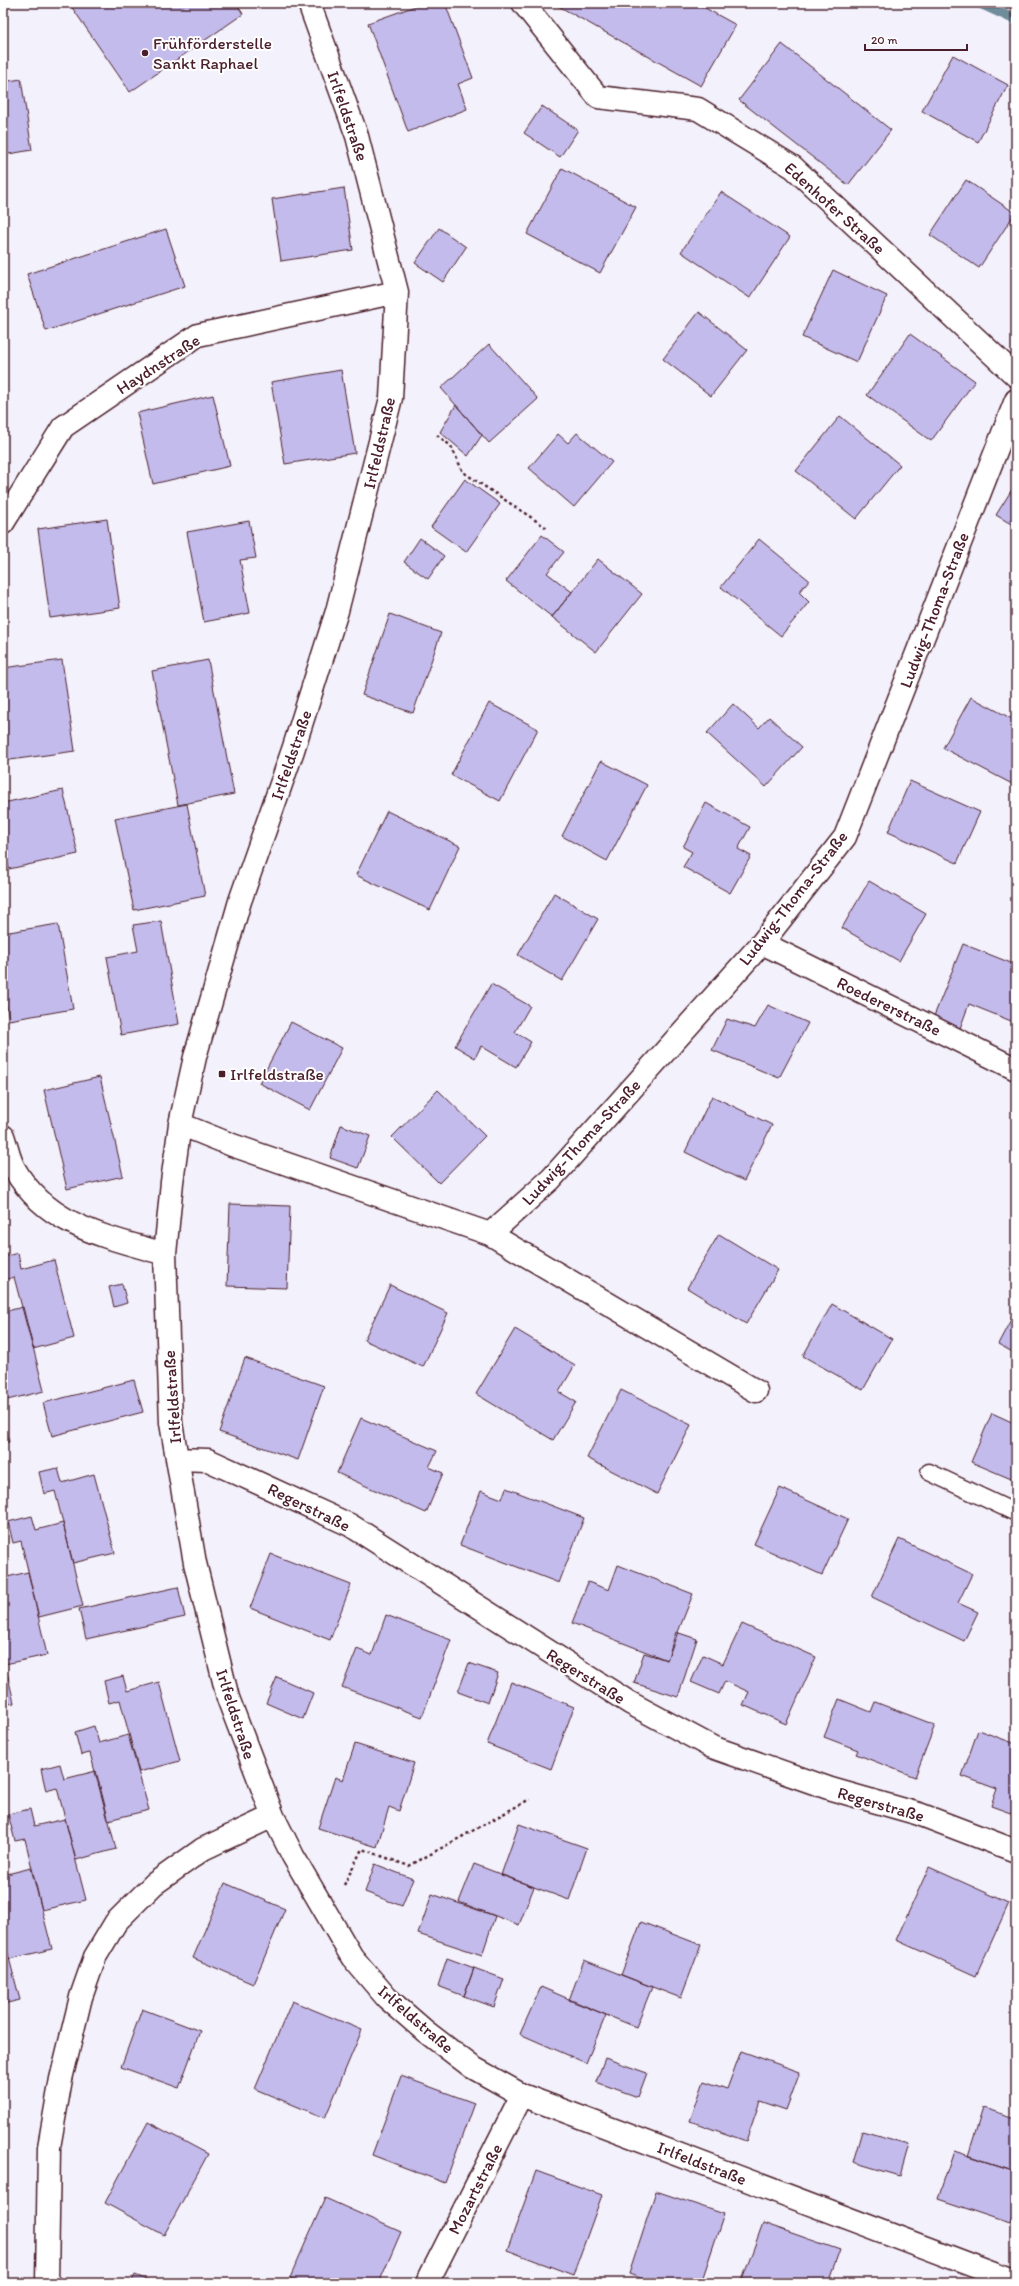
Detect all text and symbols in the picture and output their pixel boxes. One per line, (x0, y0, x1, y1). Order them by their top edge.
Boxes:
scale bar (865, 26, 967, 52)
place label: Frühförderstelle Sankt Raphael (153, 33, 272, 73)
text: 20 m (871, 33, 898, 47)
marker: Frühförderstelle Sankt Raphael (140, 48, 150, 58)
street label: Irlfeldstraße (323, 68, 373, 164)
street label: Edenhofer Straße (781, 158, 889, 258)
street label: Haydnstraße (113, 330, 203, 398)
street label: Irlfeldstraße (359, 395, 399, 491)
street label: Ludwig-Thoma-Straße (895, 529, 973, 691)
street label: Irlfeldstraße (266, 707, 316, 803)
street label: Ludwig-Thoma-Straße (734, 827, 852, 969)
street label: Roedererstraße (834, 972, 944, 1040)
place label: Irlfeldstraße (230, 1064, 324, 1084)
marker: Irlfeldstraße (217, 1069, 227, 1079)
street label: Ludwig-Thoma-Straße (517, 1075, 645, 1209)
street label: Irlfeldstraße (159, 1350, 185, 1444)
street label: Regerstraße (264, 1478, 354, 1536)
street label: Regerstraße (543, 1644, 629, 1708)
street label: Irlfeldstraße (212, 1666, 260, 1762)
street label: Regerstraße (835, 1782, 927, 1826)
street label: Irlfeldstraße (374, 1981, 458, 2057)
street label: Irlfeldstraße (655, 2137, 749, 2189)
street label: Mozartstraße (444, 2140, 506, 2238)

